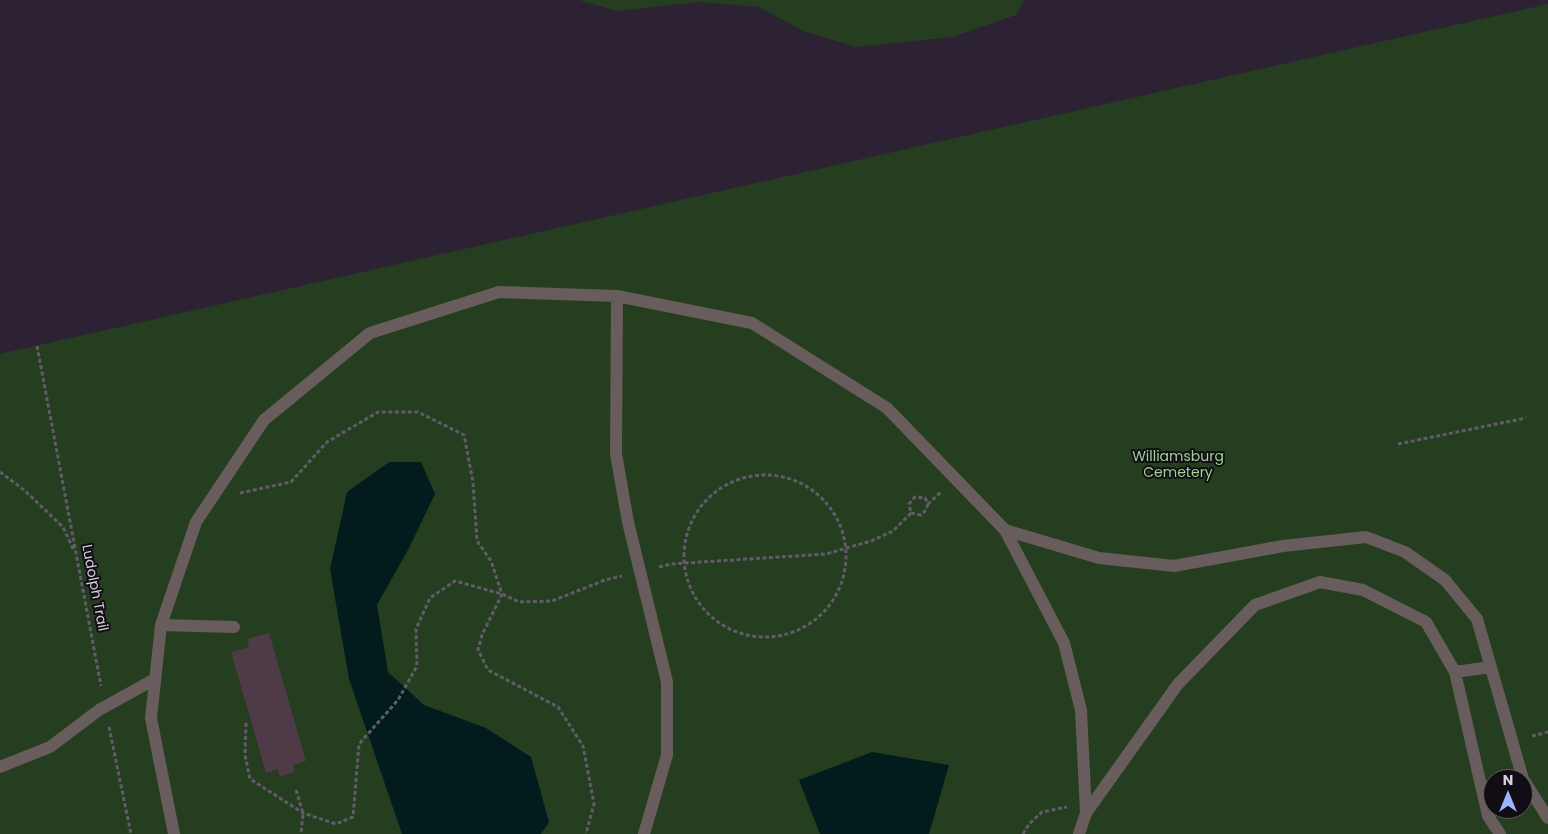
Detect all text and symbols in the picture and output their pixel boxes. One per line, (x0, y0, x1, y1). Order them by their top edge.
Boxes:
park label: Williamsburg Cemetery (1132, 449, 1224, 482)
street label: Ludolph Trail (77, 543, 111, 633)
north arrow (1483, 769, 1533, 819)
text: N (1503, 770, 1513, 790)

